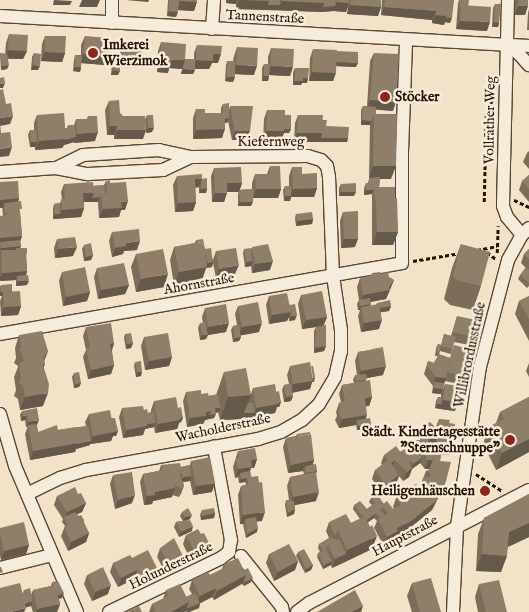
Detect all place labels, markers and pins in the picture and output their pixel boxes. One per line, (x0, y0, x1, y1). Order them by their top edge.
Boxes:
place label: Imkerei Wierzimok (103, 37, 168, 70)
marker: Imkerei Wierzimok (87, 47, 99, 59)
place label: Stöcker (395, 89, 439, 105)
marker: Stöcker (379, 91, 391, 103)
place label: Städt. Kindertagesstätte "Sternschnuppe" (362, 424, 500, 457)
marker: Städt. Kindertagesstätte "Sternschnuppe" (504, 434, 516, 446)
place label: Heiligenhäuschen (371, 483, 475, 499)
marker: Heiligenhäuschen (479, 485, 491, 497)

